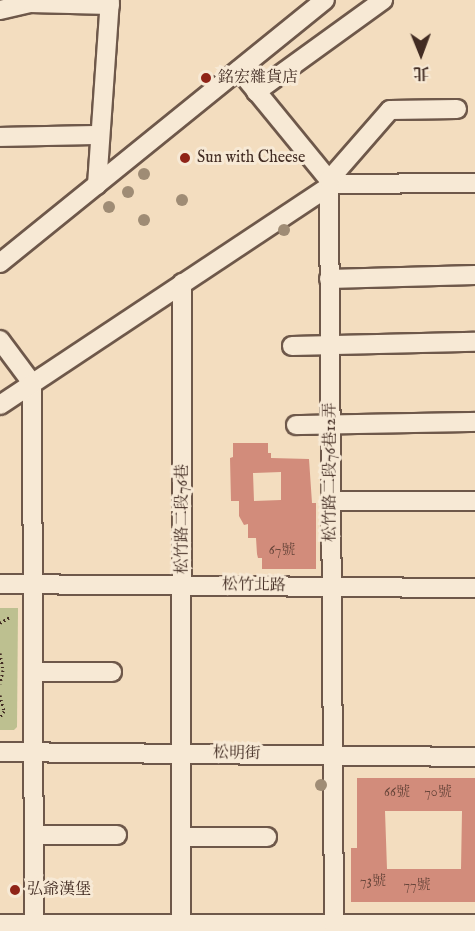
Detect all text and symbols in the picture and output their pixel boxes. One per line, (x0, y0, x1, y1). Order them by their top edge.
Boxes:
north arrow (391, 24, 451, 84)
text: 北 (413, 62, 430, 82)
place label: 銘宏雜貨店 (218, 68, 298, 88)
marker: 銘宏雜貨店 (199, 71, 213, 85)
place label: Sun with Cheese (197, 148, 305, 168)
marker: Sun with Cheese (178, 151, 192, 165)
street label: 松竹路二段76巷12弄 (321, 402, 341, 542)
street label: 松竹路二段76巷 (173, 464, 193, 574)
house number: 67號 (269, 542, 295, 558)
street label: 松竹北路 (222, 576, 286, 596)
street label: 松明街 (213, 744, 261, 764)
house number: 66號 (384, 784, 410, 800)
house number: 70號 (424, 784, 452, 800)
house number: 73號 (360, 873, 386, 889)
house number: 77號 (403, 877, 431, 893)
place label: 弘爺漢堡 (27, 880, 91, 900)
marker: 弘爺漢堡 (8, 883, 22, 897)

